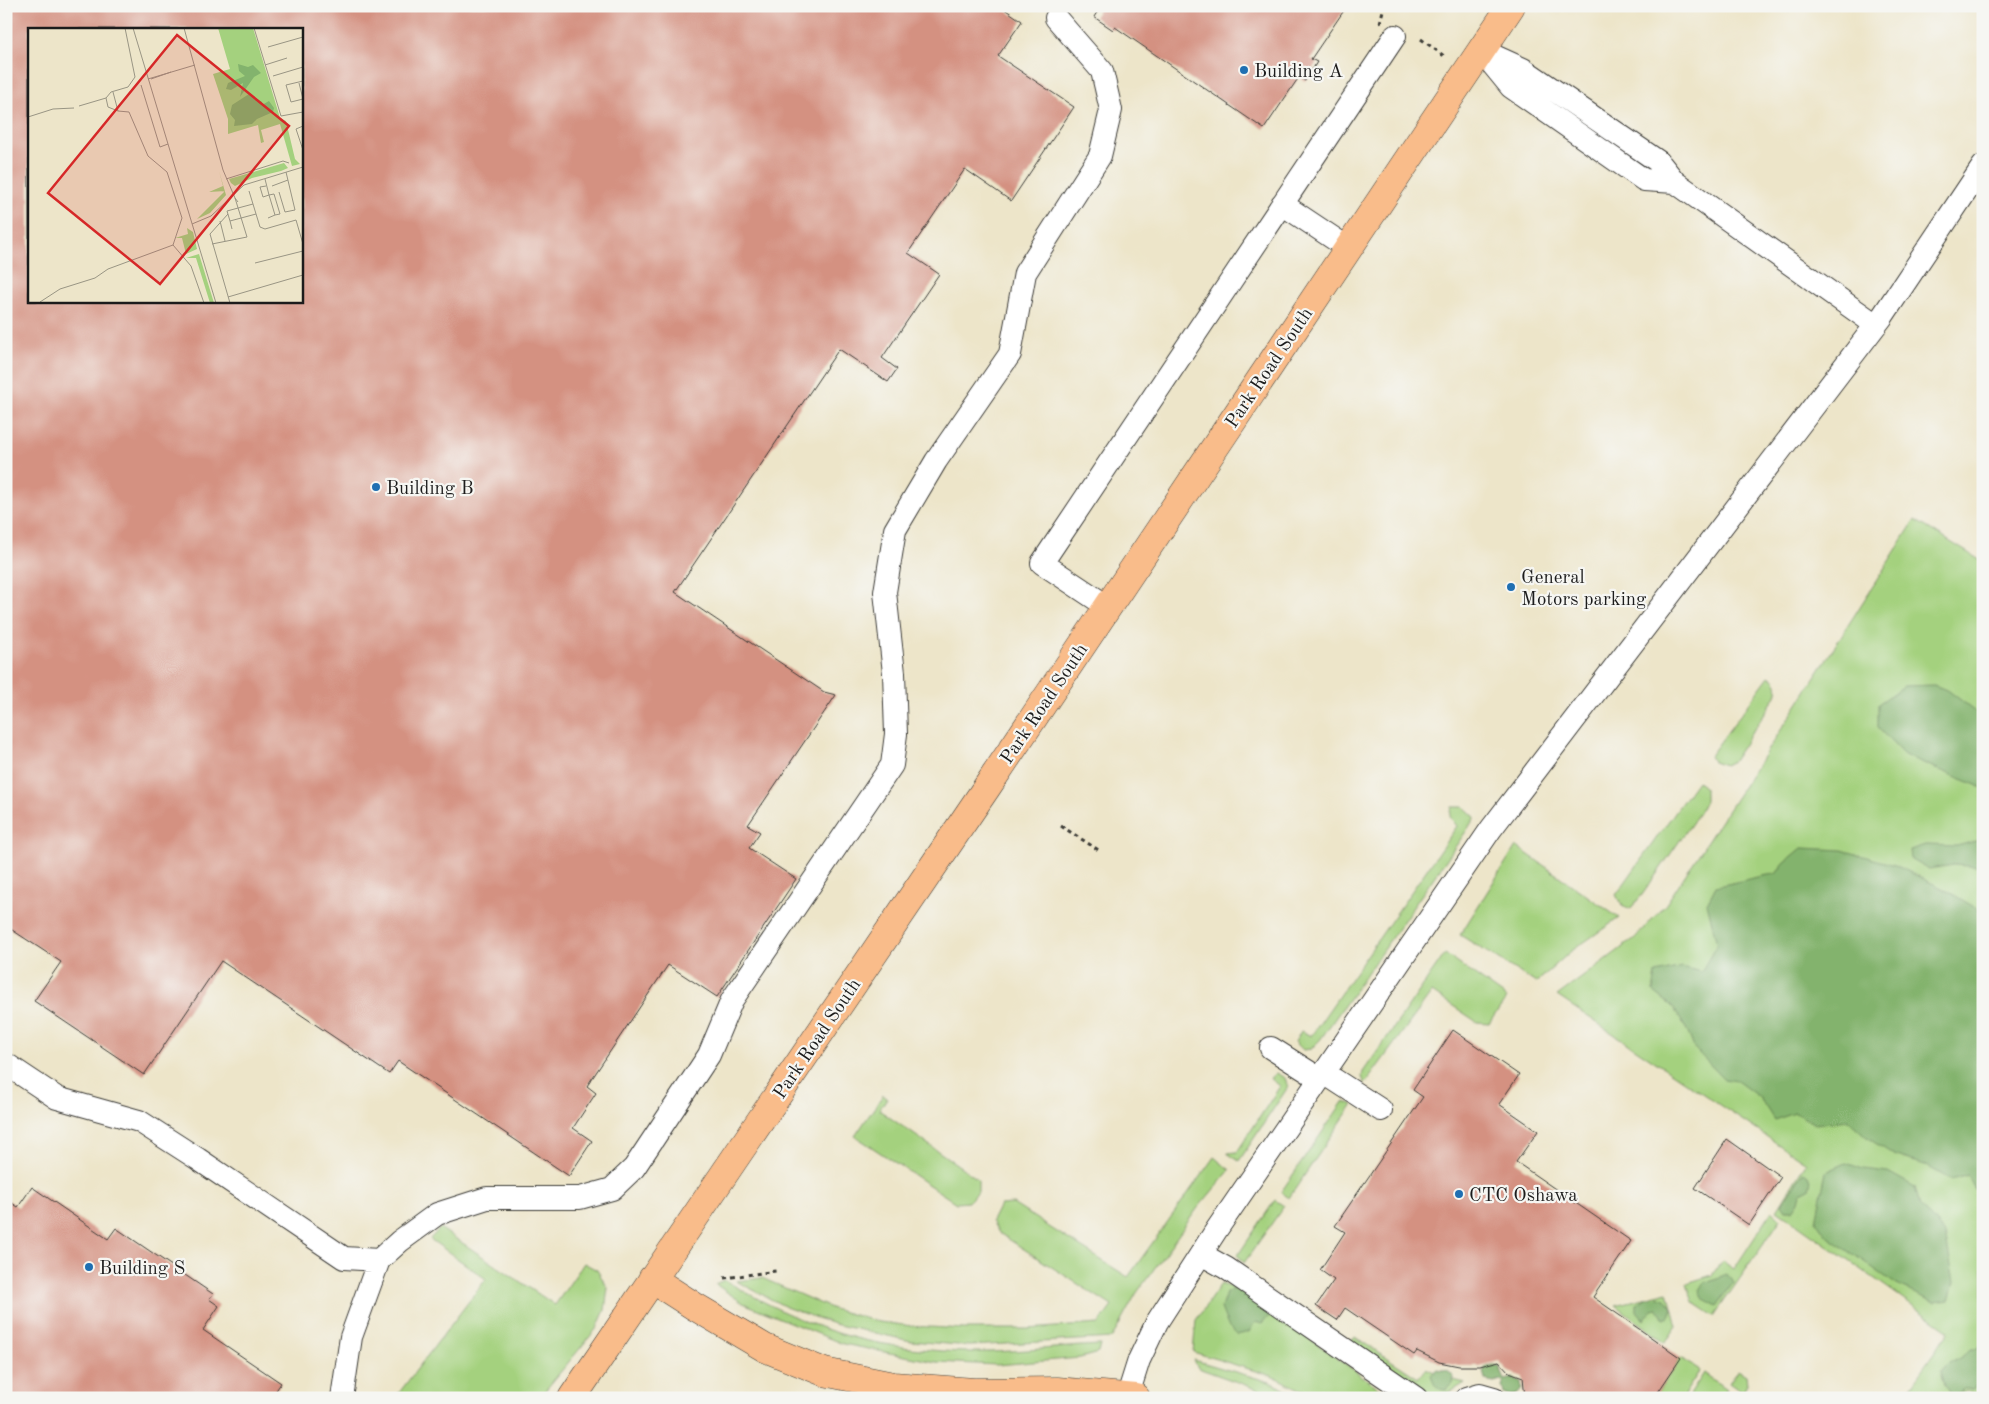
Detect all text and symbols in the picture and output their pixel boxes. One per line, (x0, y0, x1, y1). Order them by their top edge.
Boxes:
inset map (28, 28, 302, 302)
place label: Building A (1254, 63, 1343, 82)
marker: Building A (1238, 64, 1250, 76)
street label: Park Road South (1223, 305, 1317, 432)
place label: Building B (386, 480, 474, 499)
marker: Building B (370, 481, 382, 493)
place label: General Motors parking (1521, 569, 1647, 610)
marker: General Motors parking (1505, 581, 1517, 593)
street label: Park Road South (998, 641, 1092, 768)
street label: Park Road South (771, 976, 865, 1103)
place label: CTC Oshawa (1469, 1187, 1578, 1206)
marker: CTC Oshawa (1453, 1188, 1465, 1200)
place label: Building S (99, 1260, 185, 1279)
marker: Building S (83, 1261, 95, 1273)

